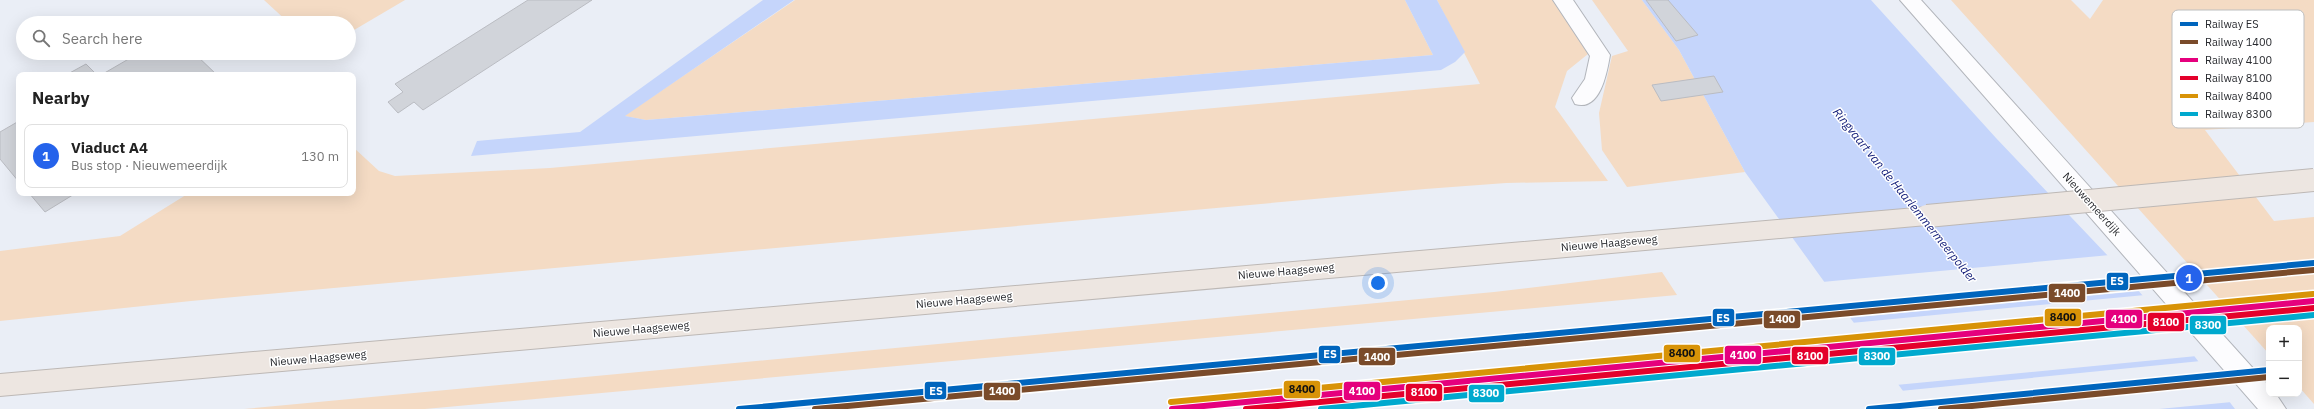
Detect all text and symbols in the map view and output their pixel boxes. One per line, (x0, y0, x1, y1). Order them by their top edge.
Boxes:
legend (2172, 10, 2304, 128)
search box (16, 16, 356, 60)
text: Railway ES (2205, 17, 2259, 31)
icon: search (30, 27, 52, 49)
text: Search here (62, 29, 142, 48)
text: Railway 1400 (2205, 35, 2272, 49)
text: Railway 4100 (2205, 53, 2272, 67)
text: Railway 8100 (2205, 71, 2272, 85)
text: Nearby (32, 87, 90, 109)
text: Railway 8400 (2205, 89, 2272, 103)
water label: Ringvaart van de Haarlemmermeerpolder (1830, 105, 1981, 286)
text: Railway 8300 (2205, 107, 2272, 121)
text: Viaduct A4 (71, 138, 148, 157)
text: 1 (42, 148, 50, 165)
text: 130 m (301, 148, 339, 165)
text: Bus stop · Nieuwemeerdijk (71, 157, 227, 174)
street label: Nieuwemeerdijk (2060, 169, 2124, 239)
street label: Nieuwe Haagseweg (1560, 232, 1658, 254)
street label: Nieuwe Haagseweg (1237, 260, 1335, 282)
pin: 1 (2176, 263, 2202, 293)
line badge: ES (2106, 272, 2129, 291)
your location (1368, 273, 1388, 293)
text: ES (2110, 274, 2124, 288)
line badge: 1400 (2048, 283, 2086, 303)
text: 1400 (2054, 286, 2081, 300)
street label: Nieuwe Haagseweg (915, 289, 1013, 311)
line badge: ES (1712, 308, 1735, 327)
line badge: 8400 (2044, 308, 2082, 327)
line badge: 4100 (2105, 309, 2143, 329)
line badge: 1400 (1763, 310, 1801, 329)
text: 8400 (2050, 310, 2077, 324)
text: ES (1716, 311, 1730, 325)
text: 1400 (1769, 312, 1796, 326)
text: 4100 (2111, 312, 2138, 326)
line badge: 8100 (2147, 312, 2185, 332)
text: 8100 (2153, 315, 2180, 329)
line badge: 8300 (2189, 315, 2227, 335)
street label: Nieuwe Haagseweg (592, 318, 690, 340)
text: 8300 (2195, 318, 2222, 332)
map controls (2266, 325, 2302, 397)
button: + (2266, 325, 2302, 361)
line badge: 8400 (1663, 344, 1701, 363)
line badge: ES (1318, 345, 1341, 364)
line badge: 4100 (1724, 345, 1762, 365)
text: 8400 (1669, 346, 1696, 360)
line badge: 8100 (1791, 346, 1829, 365)
street label: Nieuwe Haagseweg (269, 347, 367, 369)
text: ES (1323, 347, 1337, 361)
line badge: 1400 (1358, 347, 1396, 366)
line badge: 8300 (1858, 347, 1896, 366)
text: 4100 (1730, 348, 1757, 362)
text: 8100 (1797, 349, 1824, 363)
text: 8300 (1864, 349, 1891, 363)
text: 1400 (1364, 350, 1391, 364)
button: − (2266, 361, 2302, 397)
line badge: 8400 (1283, 380, 1321, 399)
line badge: ES (924, 381, 947, 400)
line badge: 4100 (1343, 381, 1381, 401)
line badge: 1400 (983, 382, 1021, 401)
text: 8400 (1289, 382, 1316, 396)
line badge: 8100 (1405, 383, 1443, 402)
text: ES (929, 384, 943, 398)
text: 1400 (989, 384, 1016, 398)
text: 4100 (1349, 384, 1376, 398)
line badge: 8300 (1468, 384, 1505, 403)
text: 8100 (1411, 385, 1438, 399)
text: 8300 (1473, 386, 1500, 400)

